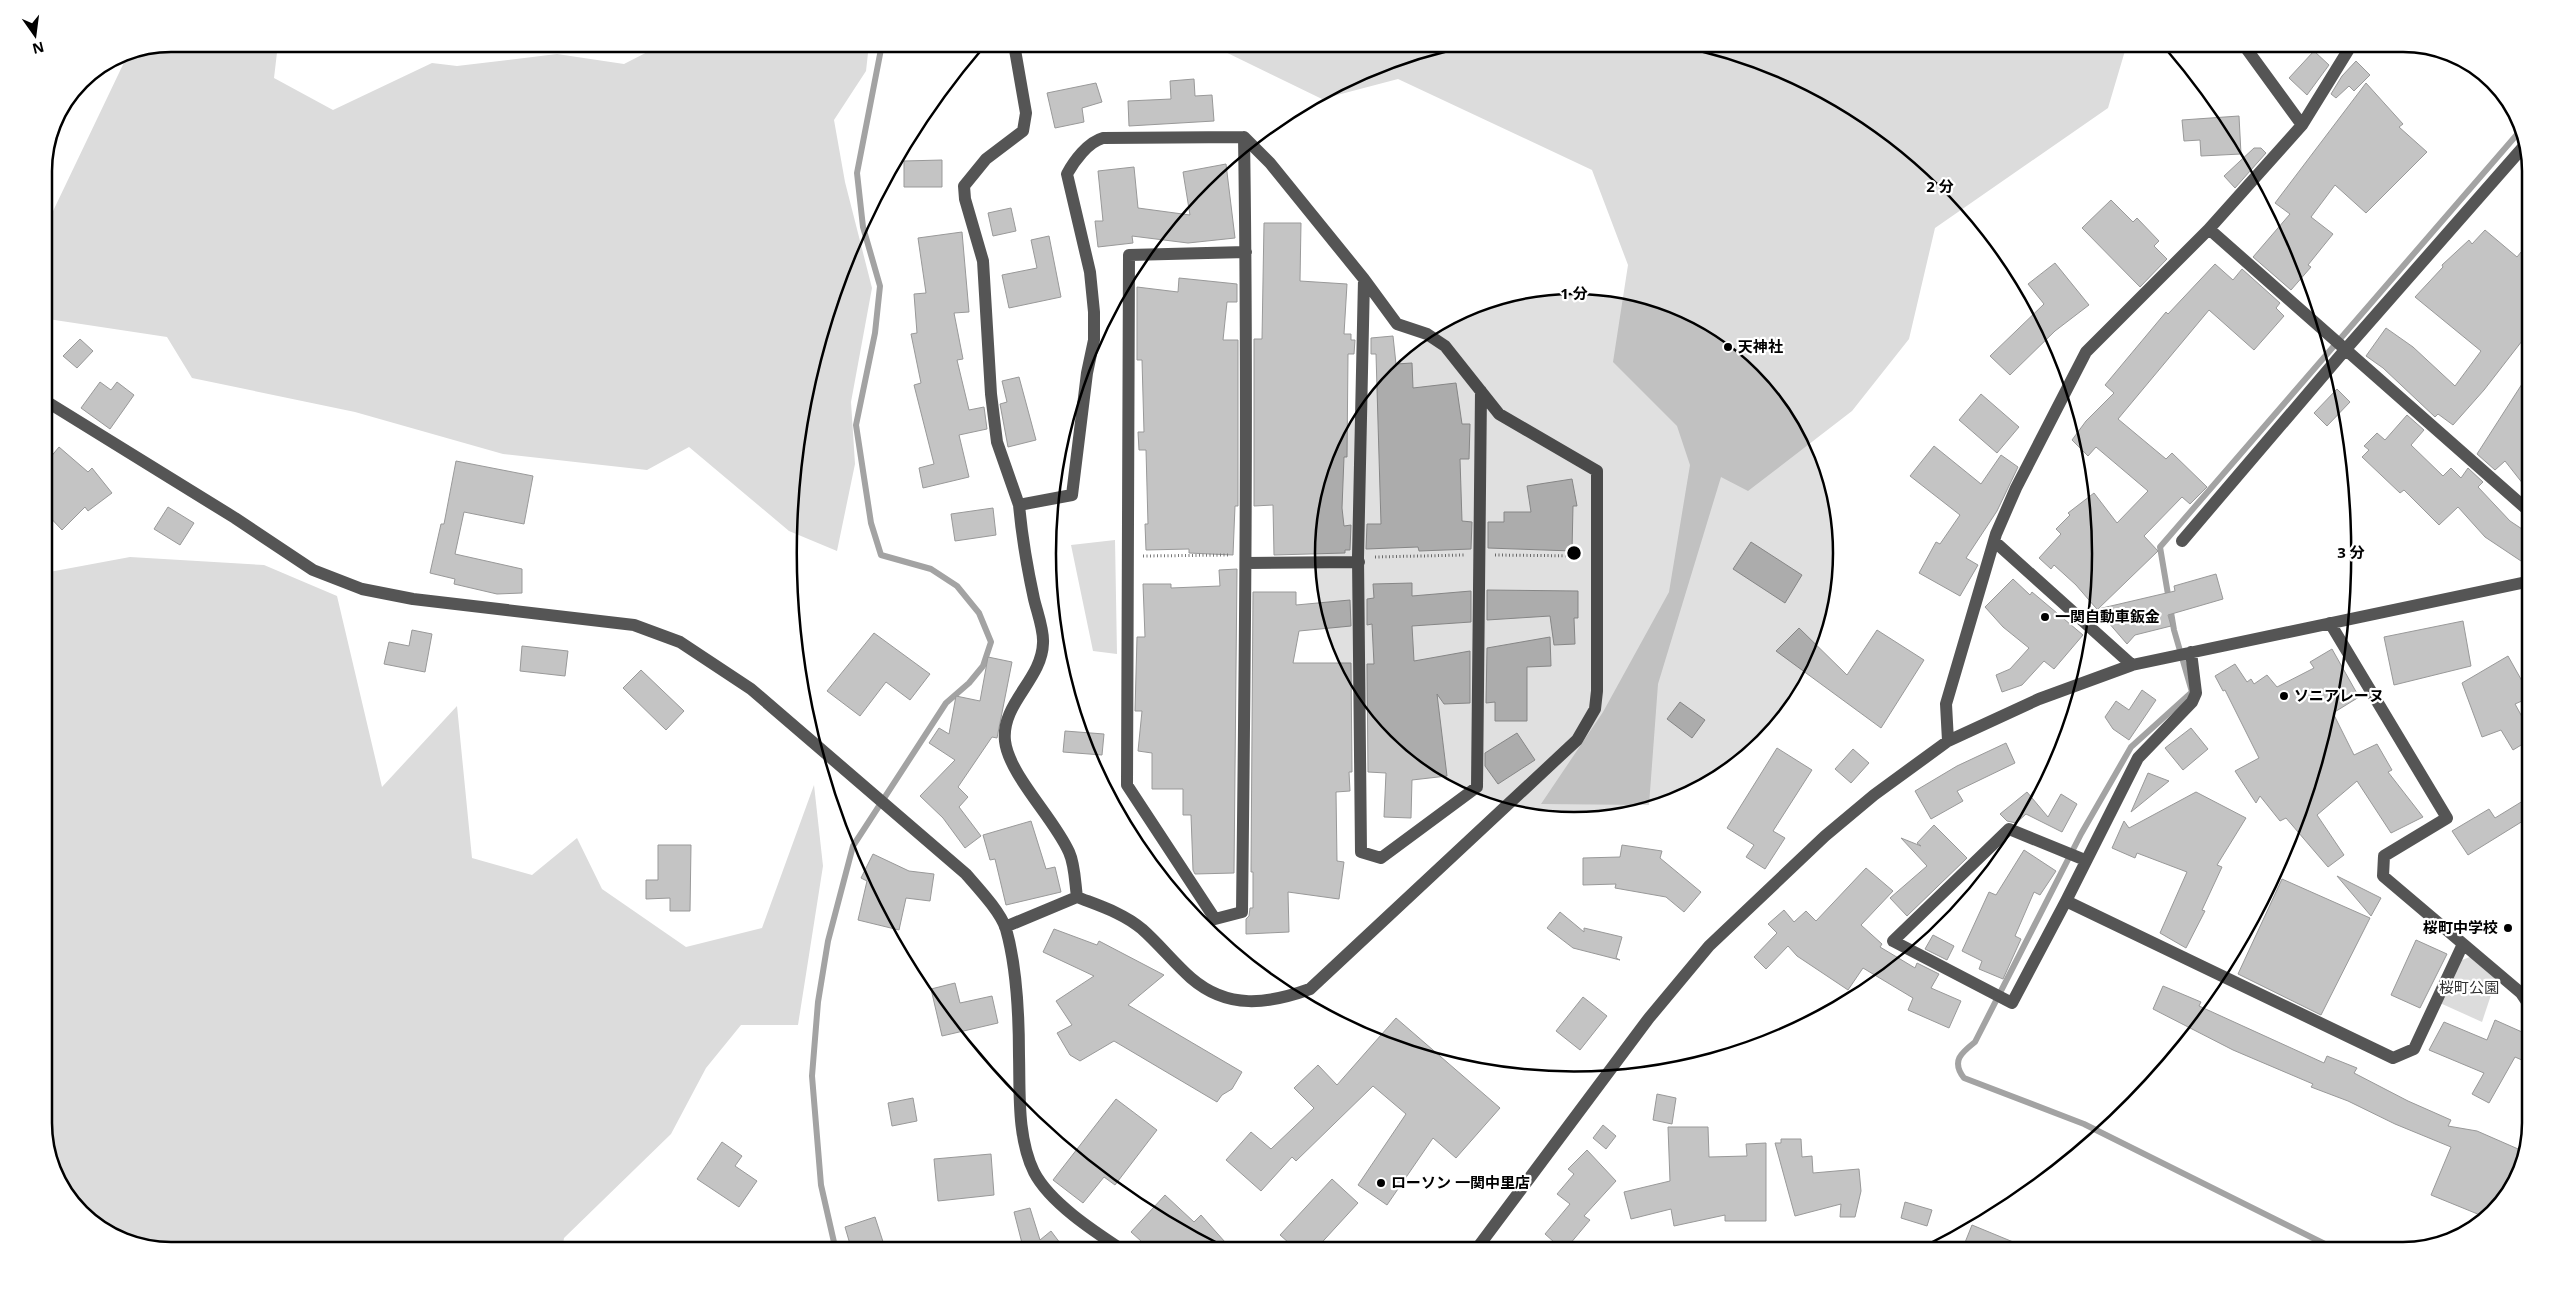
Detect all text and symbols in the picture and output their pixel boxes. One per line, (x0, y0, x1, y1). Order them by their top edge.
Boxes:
north arrow (10, 10, 60, 60)
text: N (30, 38, 46, 59)
text: 2 分 (1926, 176, 1954, 196)
text: 1 分 (1560, 283, 1588, 303)
place label: 天神社 (1738, 336, 1783, 356)
marker: 天神社 (1722, 341, 1734, 353)
text: 3 分 (2337, 542, 2365, 562)
centre of rings (1565, 544, 1583, 562)
place label: 一関自動車鈑金 (2055, 606, 2160, 626)
marker: 一関自動車鈑金 (2039, 611, 2051, 623)
place label: ソニアレーヌ (2294, 685, 2384, 705)
marker: ソニアレーヌ (2278, 690, 2290, 702)
place label: 桜町中学校 (2423, 917, 2498, 937)
marker: 桜町中学校 (2502, 922, 2514, 934)
park label: 桜町公園 (2439, 977, 2499, 997)
place label: ローソン 一関中里店 (1391, 1172, 1530, 1192)
marker: ローソン 一関中里店 (1375, 1177, 1387, 1189)

